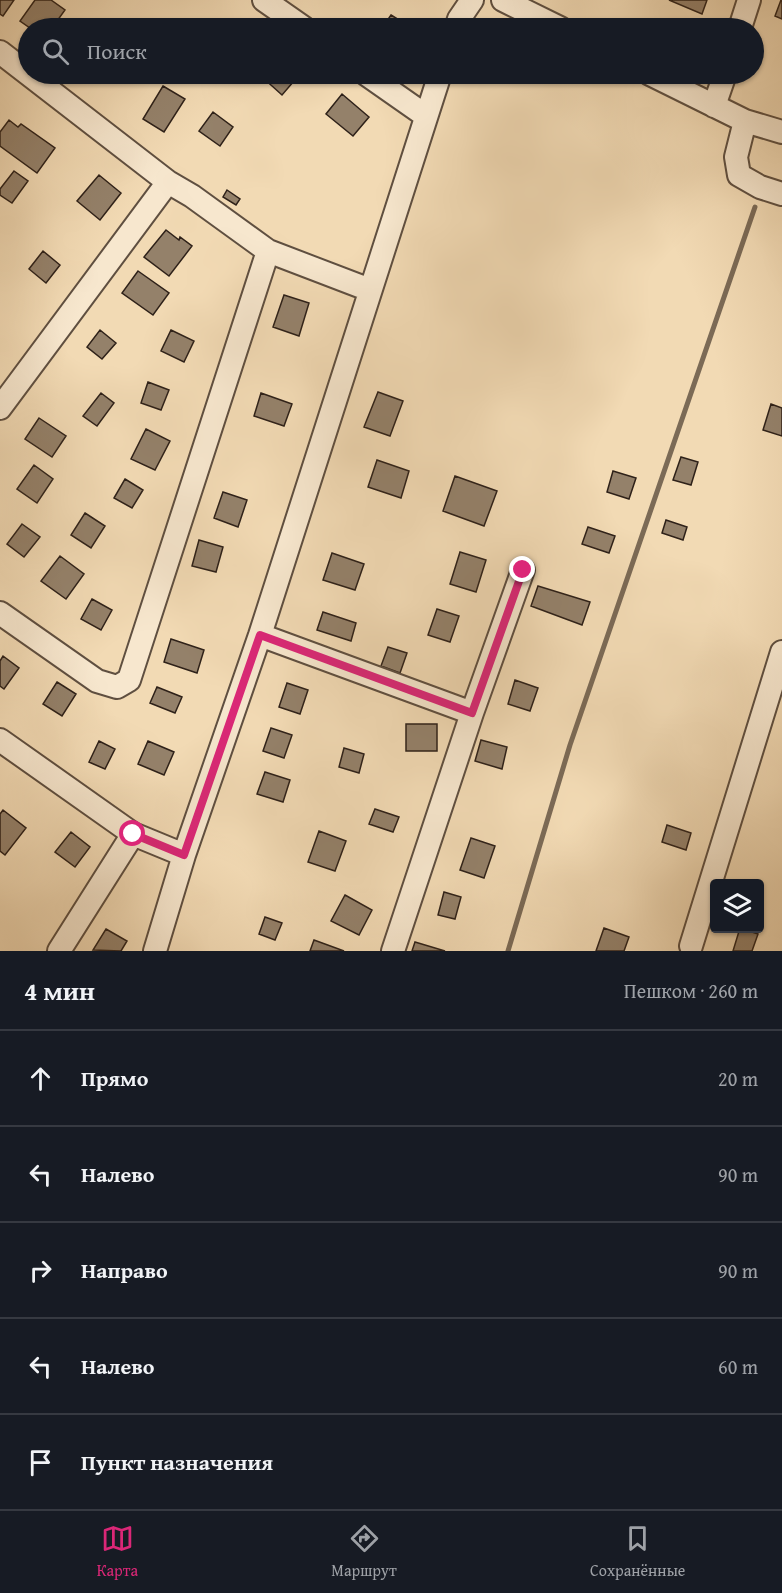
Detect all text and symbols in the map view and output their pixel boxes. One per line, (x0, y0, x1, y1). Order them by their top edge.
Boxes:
search box (18, 18, 764, 84)
icon: search (39, 35, 72, 68)
text: Поиск (87, 35, 147, 67)
route end (509, 556, 535, 582)
route start (119, 820, 145, 846)
map controls (710, 879, 764, 933)
button: layers (710, 879, 764, 933)
text: 4 мин (24, 971, 95, 1010)
text: Пешком · 260 m (624, 976, 758, 1005)
icon: ahead (24, 1062, 57, 1095)
text: Прямо (81, 1062, 148, 1094)
text: 20 m (718, 1064, 758, 1093)
icon: left (24, 1158, 57, 1191)
text: Налево (81, 1158, 154, 1190)
text: 90 m (718, 1160, 758, 1189)
icon: right (24, 1254, 57, 1287)
text: Направо (81, 1254, 168, 1286)
text: 90 m (718, 1256, 758, 1285)
icon: left (24, 1350, 57, 1383)
text: Налево (81, 1350, 154, 1382)
text: 60 m (718, 1352, 758, 1381)
icon: arrive (24, 1446, 57, 1479)
text: Пункт назначения (81, 1446, 273, 1478)
tab: Карта (97, 1522, 138, 1582)
tab: Маршрут (331, 1522, 397, 1582)
tab: Сохранённые (590, 1522, 685, 1582)

